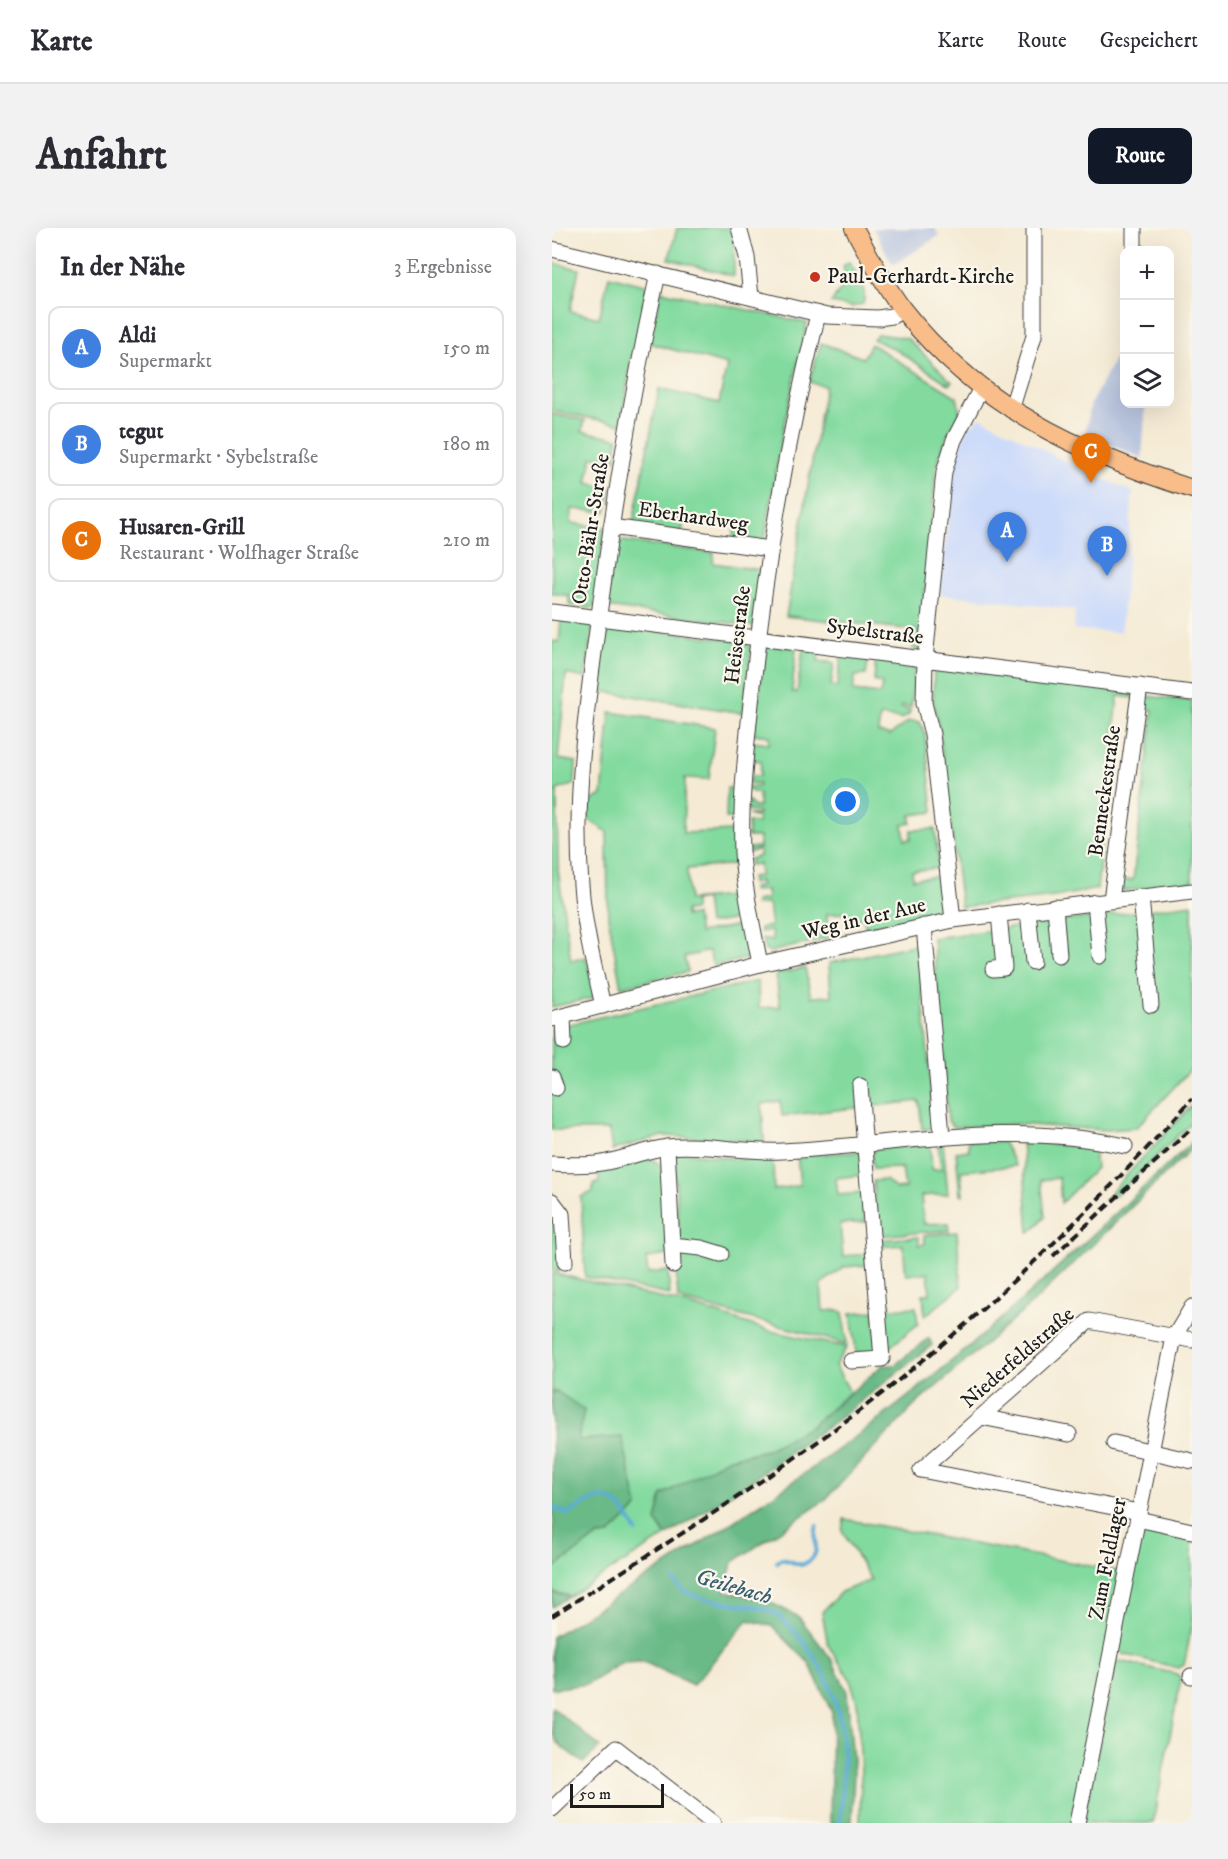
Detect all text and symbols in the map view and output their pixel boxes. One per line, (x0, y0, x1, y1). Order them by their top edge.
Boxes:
text: Karte (30, 24, 93, 59)
text: Karte (937, 28, 984, 54)
text: Route (1017, 28, 1067, 54)
text: Gespeichert (1100, 28, 1198, 54)
button: Route (1088, 128, 1192, 184)
text: Anfahrt (36, 130, 167, 182)
map controls (1120, 246, 1174, 408)
button: + (1120, 246, 1174, 300)
text: In der Nähe (60, 251, 185, 284)
text: 3 Ergebnisse (394, 255, 492, 280)
place label: Paul-Gerhardt-Kirche (827, 264, 1014, 290)
marker: Paul-Gerhardt-Kirche (808, 270, 822, 284)
button: − (1120, 300, 1174, 354)
text: Aldi (119, 322, 156, 349)
text: A (75, 336, 88, 361)
text: 150 m (443, 336, 490, 361)
text: Supermarkt (119, 349, 212, 374)
button: layers (1120, 354, 1174, 408)
text: tegut (119, 418, 164, 445)
text: B (75, 432, 88, 457)
text: 180 m (443, 432, 490, 457)
pin: C (1072, 434, 1110, 483)
text: Supermarkt · Sybelstraße (119, 445, 318, 470)
street label: Otto-Bähr-Straße (566, 451, 616, 606)
street label: Eberhardweg (636, 496, 751, 538)
pin: A (988, 512, 1026, 562)
text: Husaren-Grill (119, 514, 245, 541)
pin: B (1088, 526, 1126, 576)
text: C (75, 528, 88, 553)
text: 210 m (443, 528, 490, 553)
text: Restaurant · Wolfhager Straße (119, 541, 359, 566)
street label: Heisestraße (719, 584, 757, 686)
street label: Sybelstraße (825, 613, 925, 651)
street label: Benneckestraße (1083, 723, 1127, 858)
your location (831, 787, 860, 816)
street label: Weg in der Aue (799, 892, 929, 946)
street label: Niederfeldstraße (956, 1301, 1080, 1414)
street label: Zum Feldlager (1083, 1496, 1133, 1622)
water label: Geilebach (693, 1563, 775, 1611)
scale bar (570, 1781, 664, 1808)
text: 50 m (579, 1784, 611, 1804)

